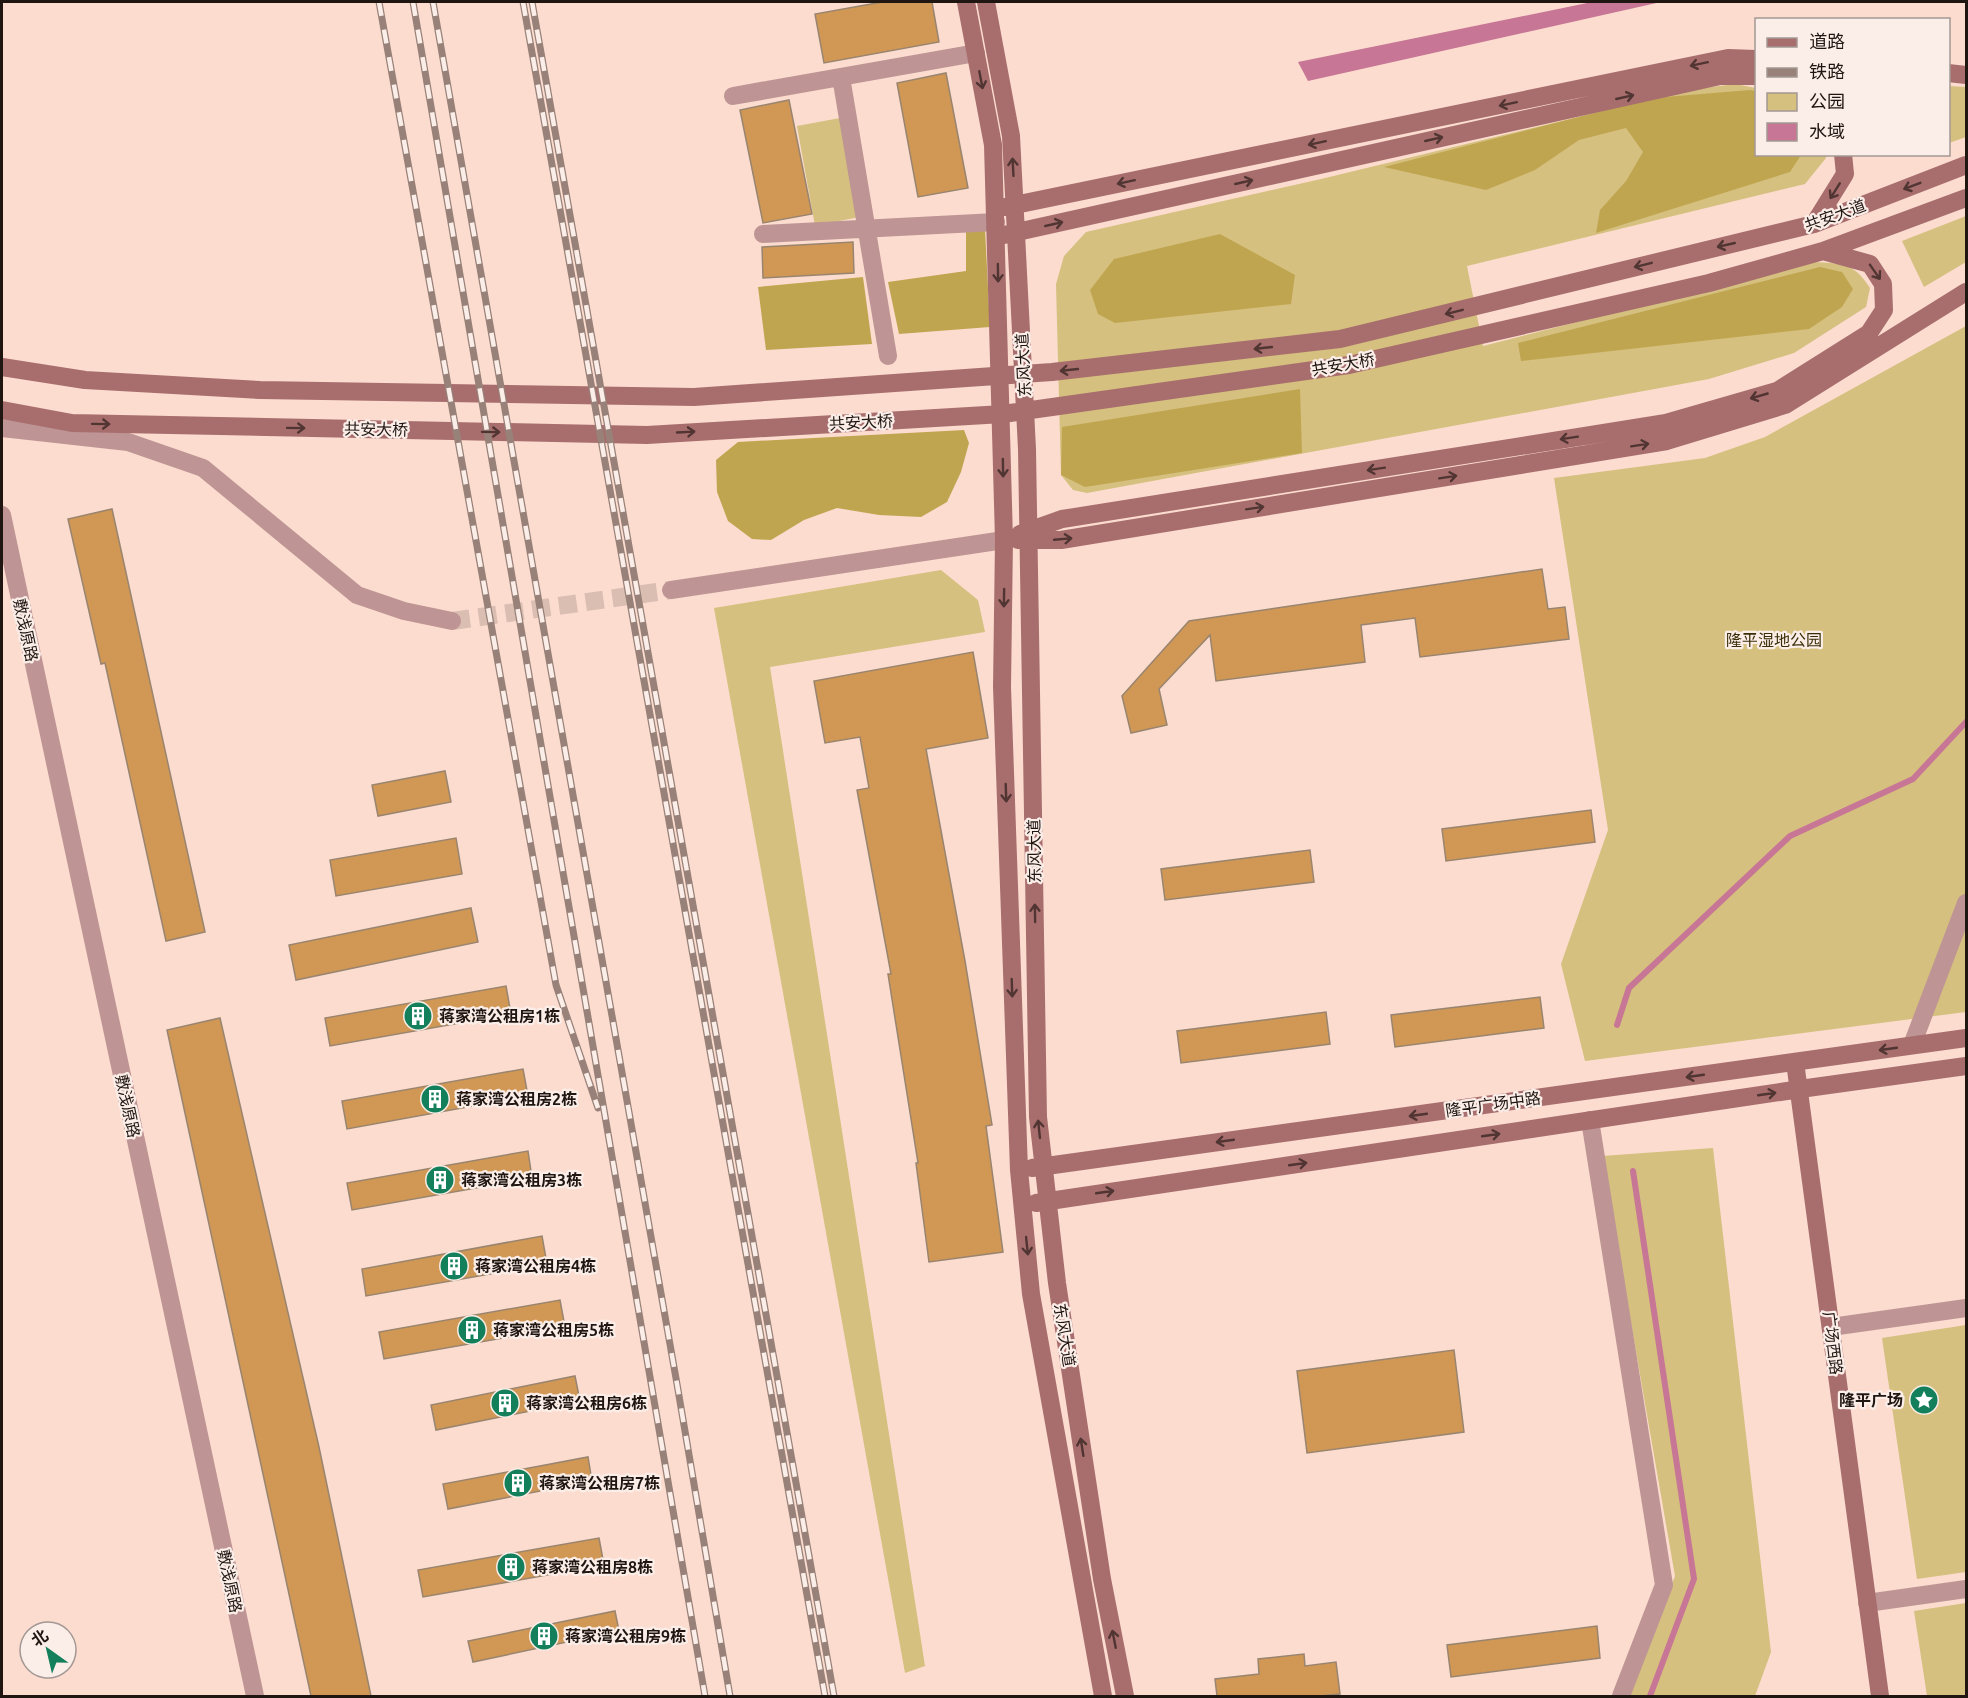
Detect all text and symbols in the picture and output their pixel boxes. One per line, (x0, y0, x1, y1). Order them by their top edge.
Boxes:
legend (1755, 18, 1950, 156)
text: 道路 (1809, 31, 1845, 51)
one-way arrow (1689, 59, 1708, 71)
text: 铁路 (1809, 61, 1845, 81)
one-way arrow (976, 69, 987, 89)
one-way arrow (1614, 91, 1634, 102)
text: 公园 (1809, 91, 1845, 111)
one-way arrow (1498, 99, 1518, 110)
text: 水域 (1809, 121, 1845, 141)
one-way arrow (1425, 133, 1444, 145)
one-way arrow (1307, 138, 1327, 149)
one-way arrow (1007, 157, 1018, 177)
one-way arrow (1234, 176, 1253, 187)
one-way arrow (1116, 177, 1136, 188)
one-way arrow (1828, 182, 1840, 199)
one-way arrow (1903, 182, 1922, 193)
street label: 共安大道 (1802, 196, 1868, 234)
one-way arrow (1044, 218, 1063, 230)
one-way arrow (1717, 240, 1736, 252)
one-way arrow (1634, 260, 1653, 272)
one-way arrow (992, 263, 1003, 283)
one-way arrow (1869, 264, 1881, 280)
one-way arrow (1445, 306, 1464, 318)
street label: 东风大道 (1012, 333, 1034, 397)
one-way arrow (1253, 343, 1273, 354)
street label: 共安大桥 (1310, 350, 1376, 378)
one-way arrow (1059, 365, 1079, 376)
one-way arrow (1750, 391, 1769, 402)
street label: 共安大桥 (829, 411, 893, 433)
one-way arrow (90, 418, 110, 429)
street label: 共安大桥 (344, 419, 408, 439)
one-way arrow (285, 422, 305, 433)
one-way arrow (480, 426, 500, 437)
one-way arrow (675, 427, 695, 438)
one-way arrow (1559, 433, 1579, 444)
one-way arrow (1630, 440, 1650, 451)
one-way arrow (997, 458, 1008, 478)
one-way arrow (1367, 464, 1387, 475)
one-way arrow (1437, 471, 1457, 482)
one-way arrow (1245, 503, 1265, 514)
one-way arrow (1052, 533, 1072, 544)
one-way arrow (998, 588, 1009, 608)
street label: 敷浅原路 (11, 597, 41, 663)
park label: 隆平湿地公园 (1726, 631, 1822, 649)
one-way arrow (1000, 783, 1011, 803)
street label: 东风大道 (1024, 819, 1044, 883)
one-way arrow (1029, 903, 1041, 923)
one-way arrow (1007, 978, 1018, 998)
building icon: 蒋家湾公租房1栋 (402, 1000, 434, 1032)
place label: 蒋家湾公租房1栋 (439, 1007, 560, 1025)
one-way arrow (1878, 1043, 1898, 1054)
one-way arrow (1685, 1070, 1705, 1081)
street label: 敷浅原路 (113, 1073, 143, 1139)
building icon: 蒋家湾公租房2栋 (419, 1083, 451, 1115)
street label: 隆平广场中路 (1444, 1088, 1542, 1120)
one-way arrow (1757, 1088, 1776, 1099)
place label: 蒋家湾公租房2栋 (456, 1090, 577, 1108)
one-way arrow (1409, 1109, 1429, 1120)
one-way arrow (1033, 1119, 1044, 1139)
one-way arrow (1481, 1129, 1500, 1140)
one-way arrow (1216, 1136, 1236, 1147)
one-way arrow (1288, 1158, 1308, 1169)
building icon: 蒋家湾公租房3栋 (424, 1164, 456, 1196)
place label: 蒋家湾公租房3栋 (461, 1171, 582, 1189)
one-way arrow (1095, 1187, 1115, 1198)
one-way arrow (1022, 1235, 1033, 1255)
building icon: 蒋家湾公租房4栋 (438, 1250, 470, 1282)
place label: 蒋家湾公租房4栋 (475, 1257, 596, 1275)
street label: 东风大道 (1051, 1302, 1079, 1368)
street label: 广场西路 (1820, 1310, 1846, 1376)
building icon: 蒋家湾公租房5栋 (456, 1314, 488, 1346)
place label: 蒋家湾公租房5栋 (493, 1321, 614, 1339)
place icon: 隆平广场 (1908, 1384, 1940, 1416)
building icon: 蒋家湾公租房6栋 (489, 1387, 521, 1419)
place label: 隆平广场 (1839, 1391, 1903, 1409)
place label: 蒋家湾公租房6栋 (526, 1394, 647, 1412)
one-way arrow (1076, 1437, 1087, 1457)
building icon: 蒋家湾公租房7栋 (502, 1467, 534, 1499)
place label: 蒋家湾公租房7栋 (539, 1474, 660, 1492)
street label: 敷浅原路 (215, 1548, 245, 1614)
building icon: 蒋家湾公租房8栋 (495, 1551, 527, 1583)
place label: 蒋家湾公租房8栋 (532, 1558, 653, 1576)
north arrow (18, 1620, 78, 1680)
building icon: 蒋家湾公租房9栋 (528, 1620, 560, 1652)
text: 北 (28, 1626, 51, 1650)
place label: 蒋家湾公租房9栋 (565, 1627, 686, 1645)
one-way arrow (1108, 1630, 1119, 1649)

